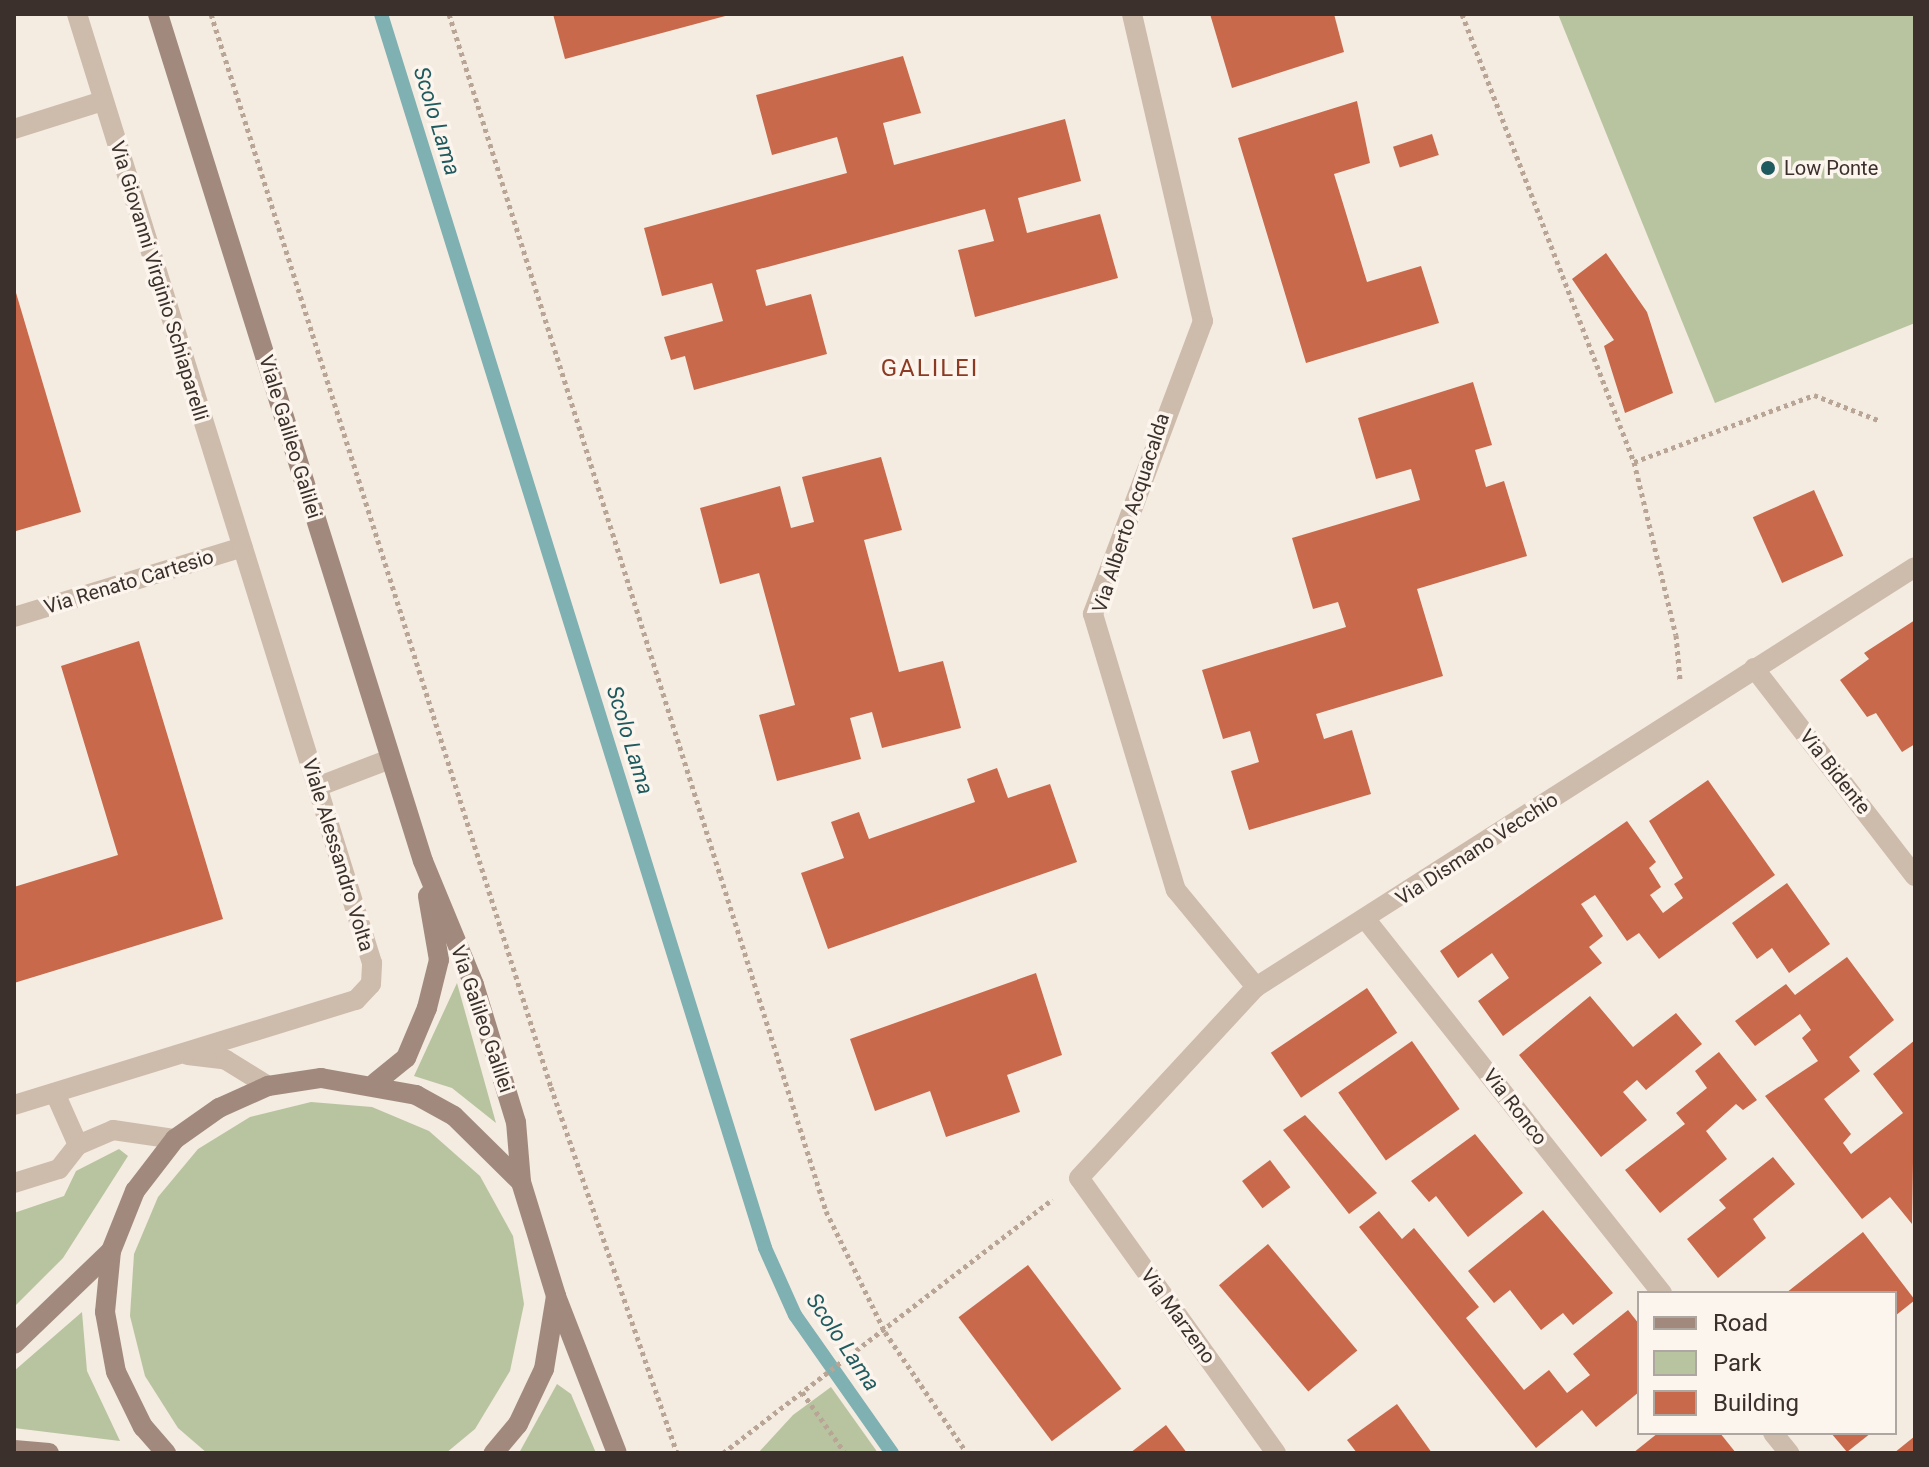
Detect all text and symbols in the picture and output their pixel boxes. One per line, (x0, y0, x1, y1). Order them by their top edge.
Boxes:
water label: Scolo Lama (408, 63, 466, 179)
street label: Via Giovanni Virginio Schiaparelli (105, 138, 213, 424)
place label: Low Ponte (1784, 156, 1878, 180)
marker: Low Ponte (1759, 159, 1777, 177)
street label: Viale Galileo Galilei (254, 352, 326, 522)
district label: GALILEI (881, 355, 979, 383)
street label: Via Alberto Acquacalda (1087, 410, 1175, 616)
street label: Via Renato Cartesio (41, 545, 217, 619)
water label: Scolo Lama (601, 682, 659, 798)
street label: Via Bidente (1795, 725, 1875, 819)
street label: Viale Alessandro Volta (297, 756, 379, 954)
street label: Via Dismano Vecchio (1391, 788, 1563, 910)
street label: Via Galileo Galilei (446, 942, 518, 1096)
street label: Via Ronco (1478, 1064, 1552, 1150)
street label: Via Marzeno (1136, 1264, 1220, 1368)
water label: Scolo Lama (801, 1288, 885, 1396)
legend (1637, 1291, 1897, 1435)
text: Road (1713, 1309, 1768, 1337)
text: Park (1713, 1349, 1761, 1377)
text: Building (1713, 1389, 1799, 1417)

